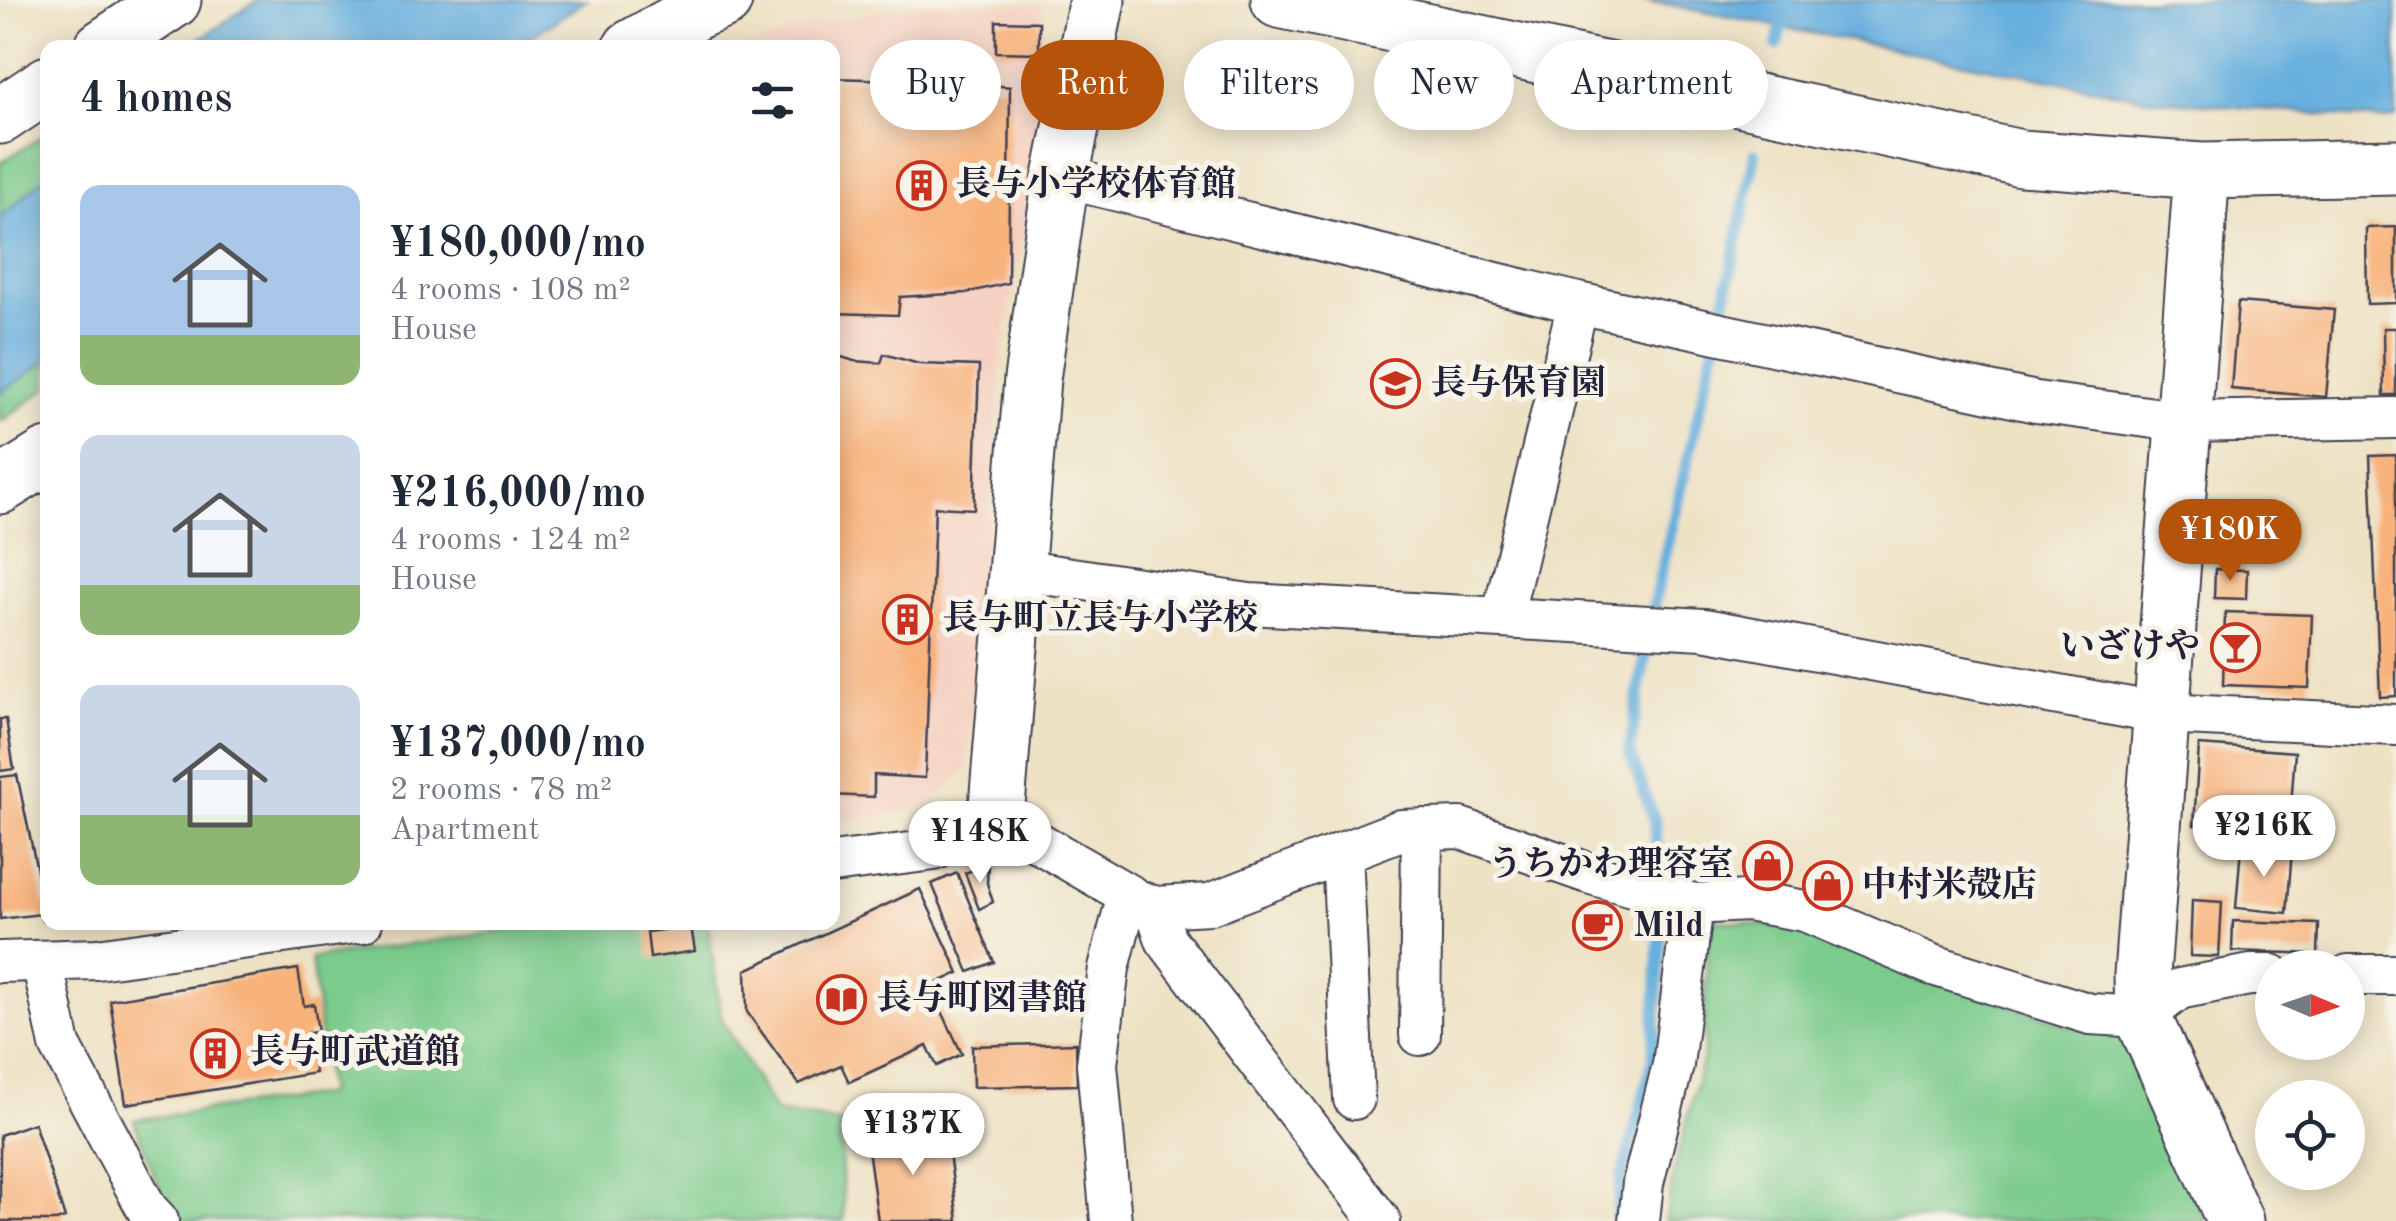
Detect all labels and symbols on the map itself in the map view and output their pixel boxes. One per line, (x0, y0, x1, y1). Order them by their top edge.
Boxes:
building icon: 長与小学校体育館 (895, 159, 947, 211)
place label: 長与小学校体育館 (956, 165, 1236, 203)
school or university icon: 長与保育園 (1370, 358, 1422, 410)
place label: 長与保育園 (1431, 364, 1606, 402)
pin: ¥180K (2160, 499, 2300, 584)
building icon: 長与町立長与小学校 (882, 593, 934, 645)
place label: 長与町立長与小学校 (943, 599, 1258, 637)
bar icon: いざけや (2209, 621, 2261, 673)
place label: いざけや (2060, 627, 2200, 665)
pin: ¥216K (2194, 795, 2334, 880)
pin: ¥148K (910, 801, 1050, 886)
shop icon: うちかわ理容室 (1742, 839, 1794, 891)
place label: うちかわ理容室 (1488, 845, 1733, 883)
shop icon: 中村米殻店 (1801, 860, 1853, 912)
place label: 中村米殻店 (1862, 866, 2037, 904)
cafe icon: Mild (1572, 900, 1624, 952)
place label: Mild (1633, 909, 1704, 944)
north arrow (2255, 950, 2365, 1060)
library icon: 長与町図書館 (816, 973, 868, 1025)
place label: 長与町図書館 (877, 979, 1087, 1017)
building icon: 長与町武道館 (189, 1027, 241, 1079)
place label: 長与町武道館 (250, 1033, 460, 1071)
pin: ¥137K (843, 1093, 983, 1178)

